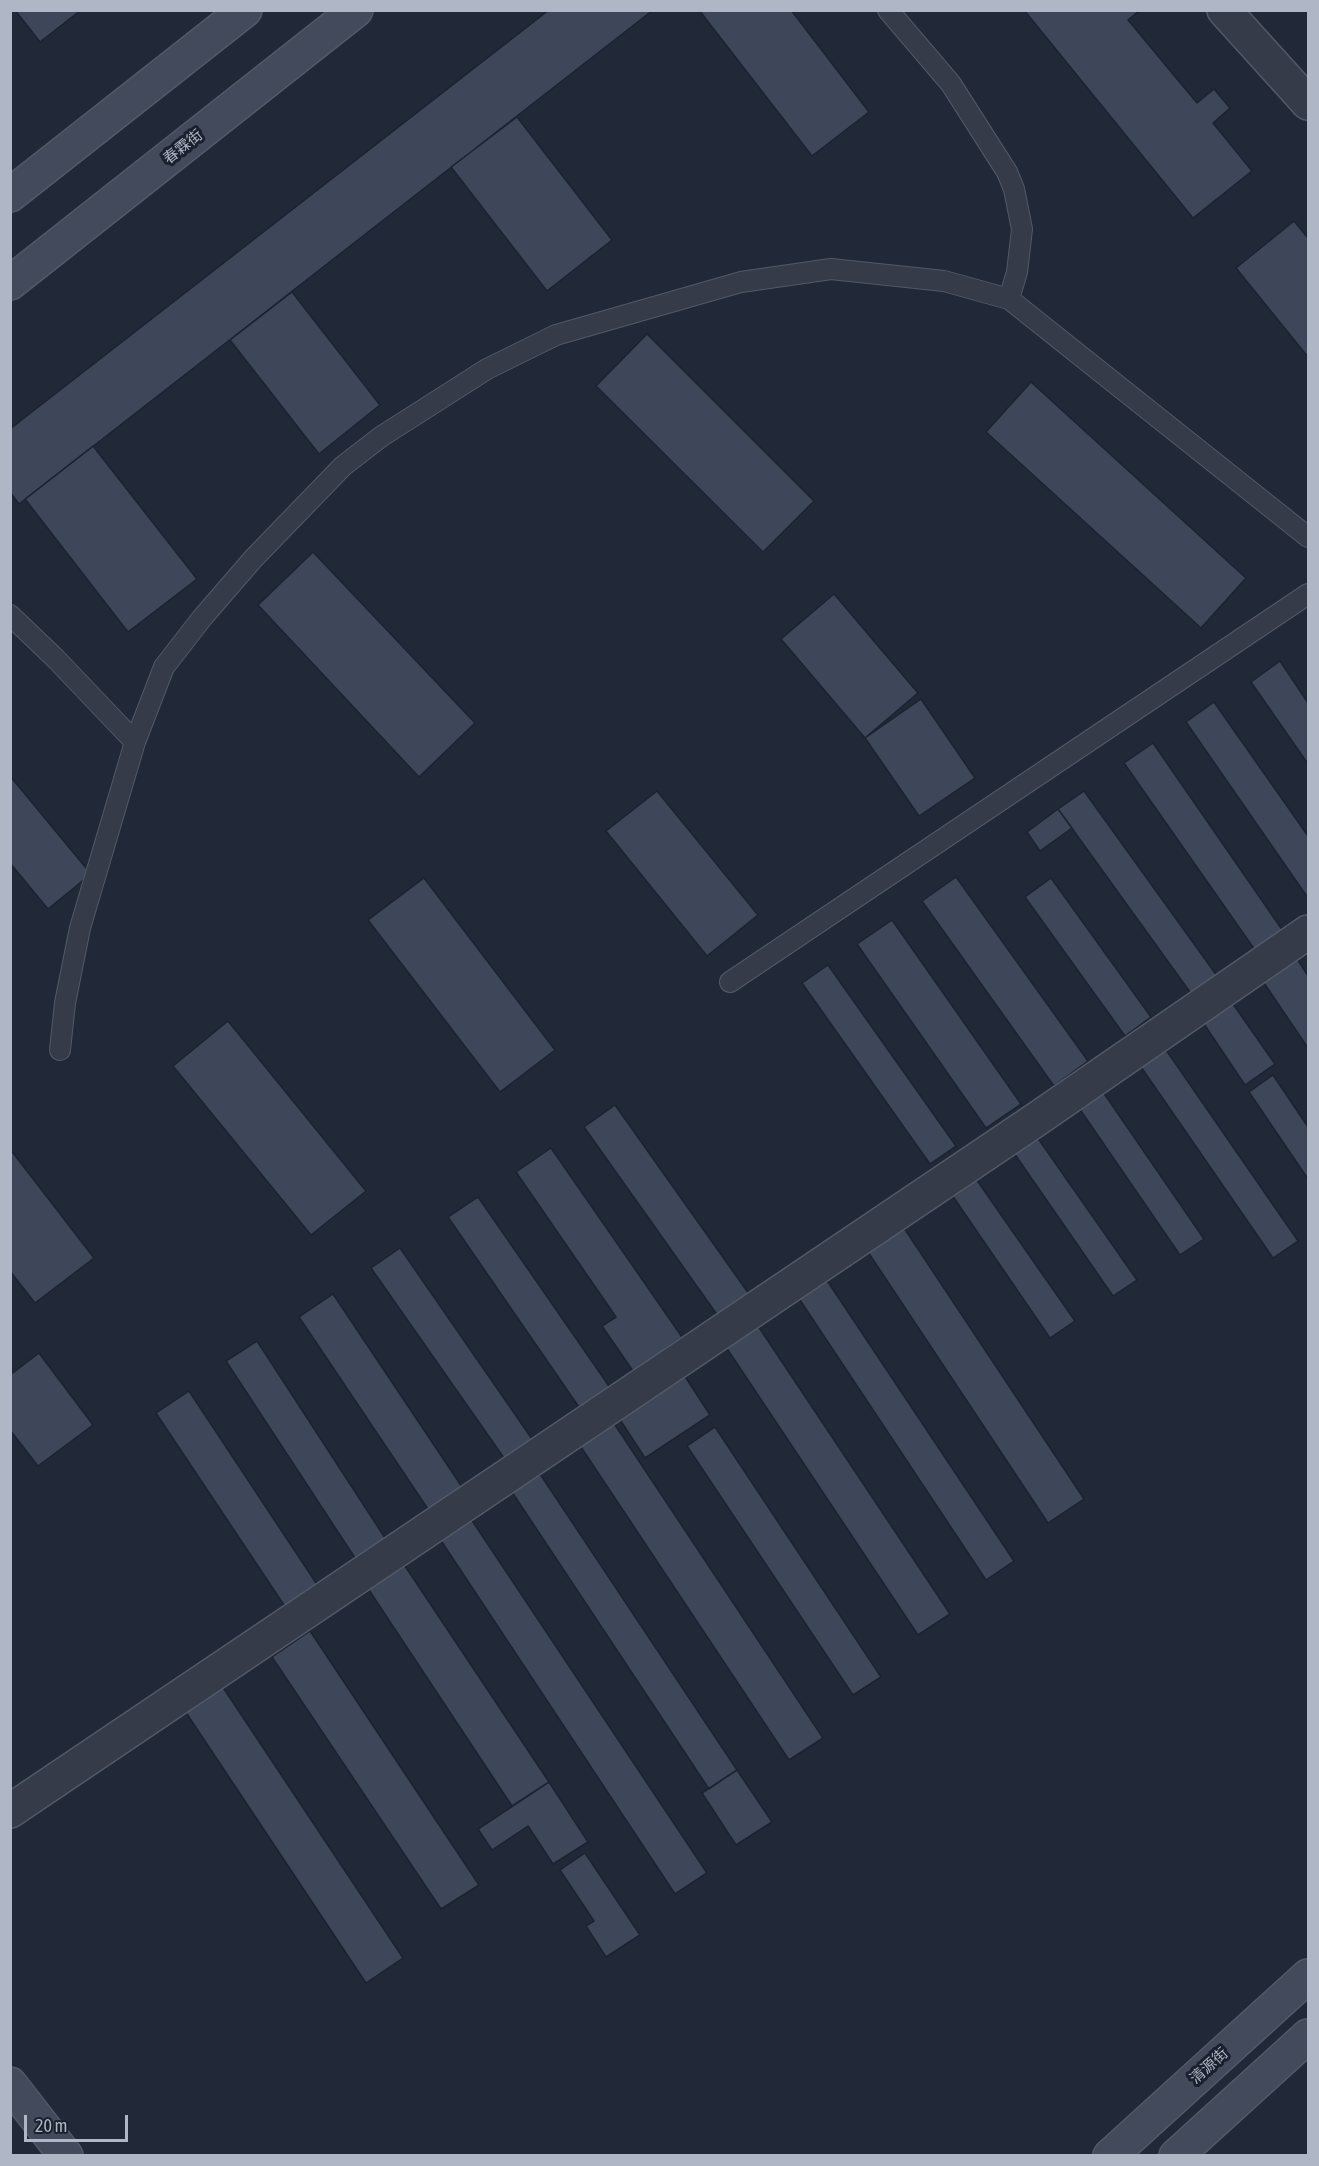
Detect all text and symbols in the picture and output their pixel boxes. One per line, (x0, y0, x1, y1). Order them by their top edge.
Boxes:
street label: 春霖街 (160, 126, 206, 168)
street label: 清源街 (1186, 2044, 1232, 2088)
scale bar (27, 2103, 130, 2141)
text: 20 m (35, 2115, 67, 2136)

